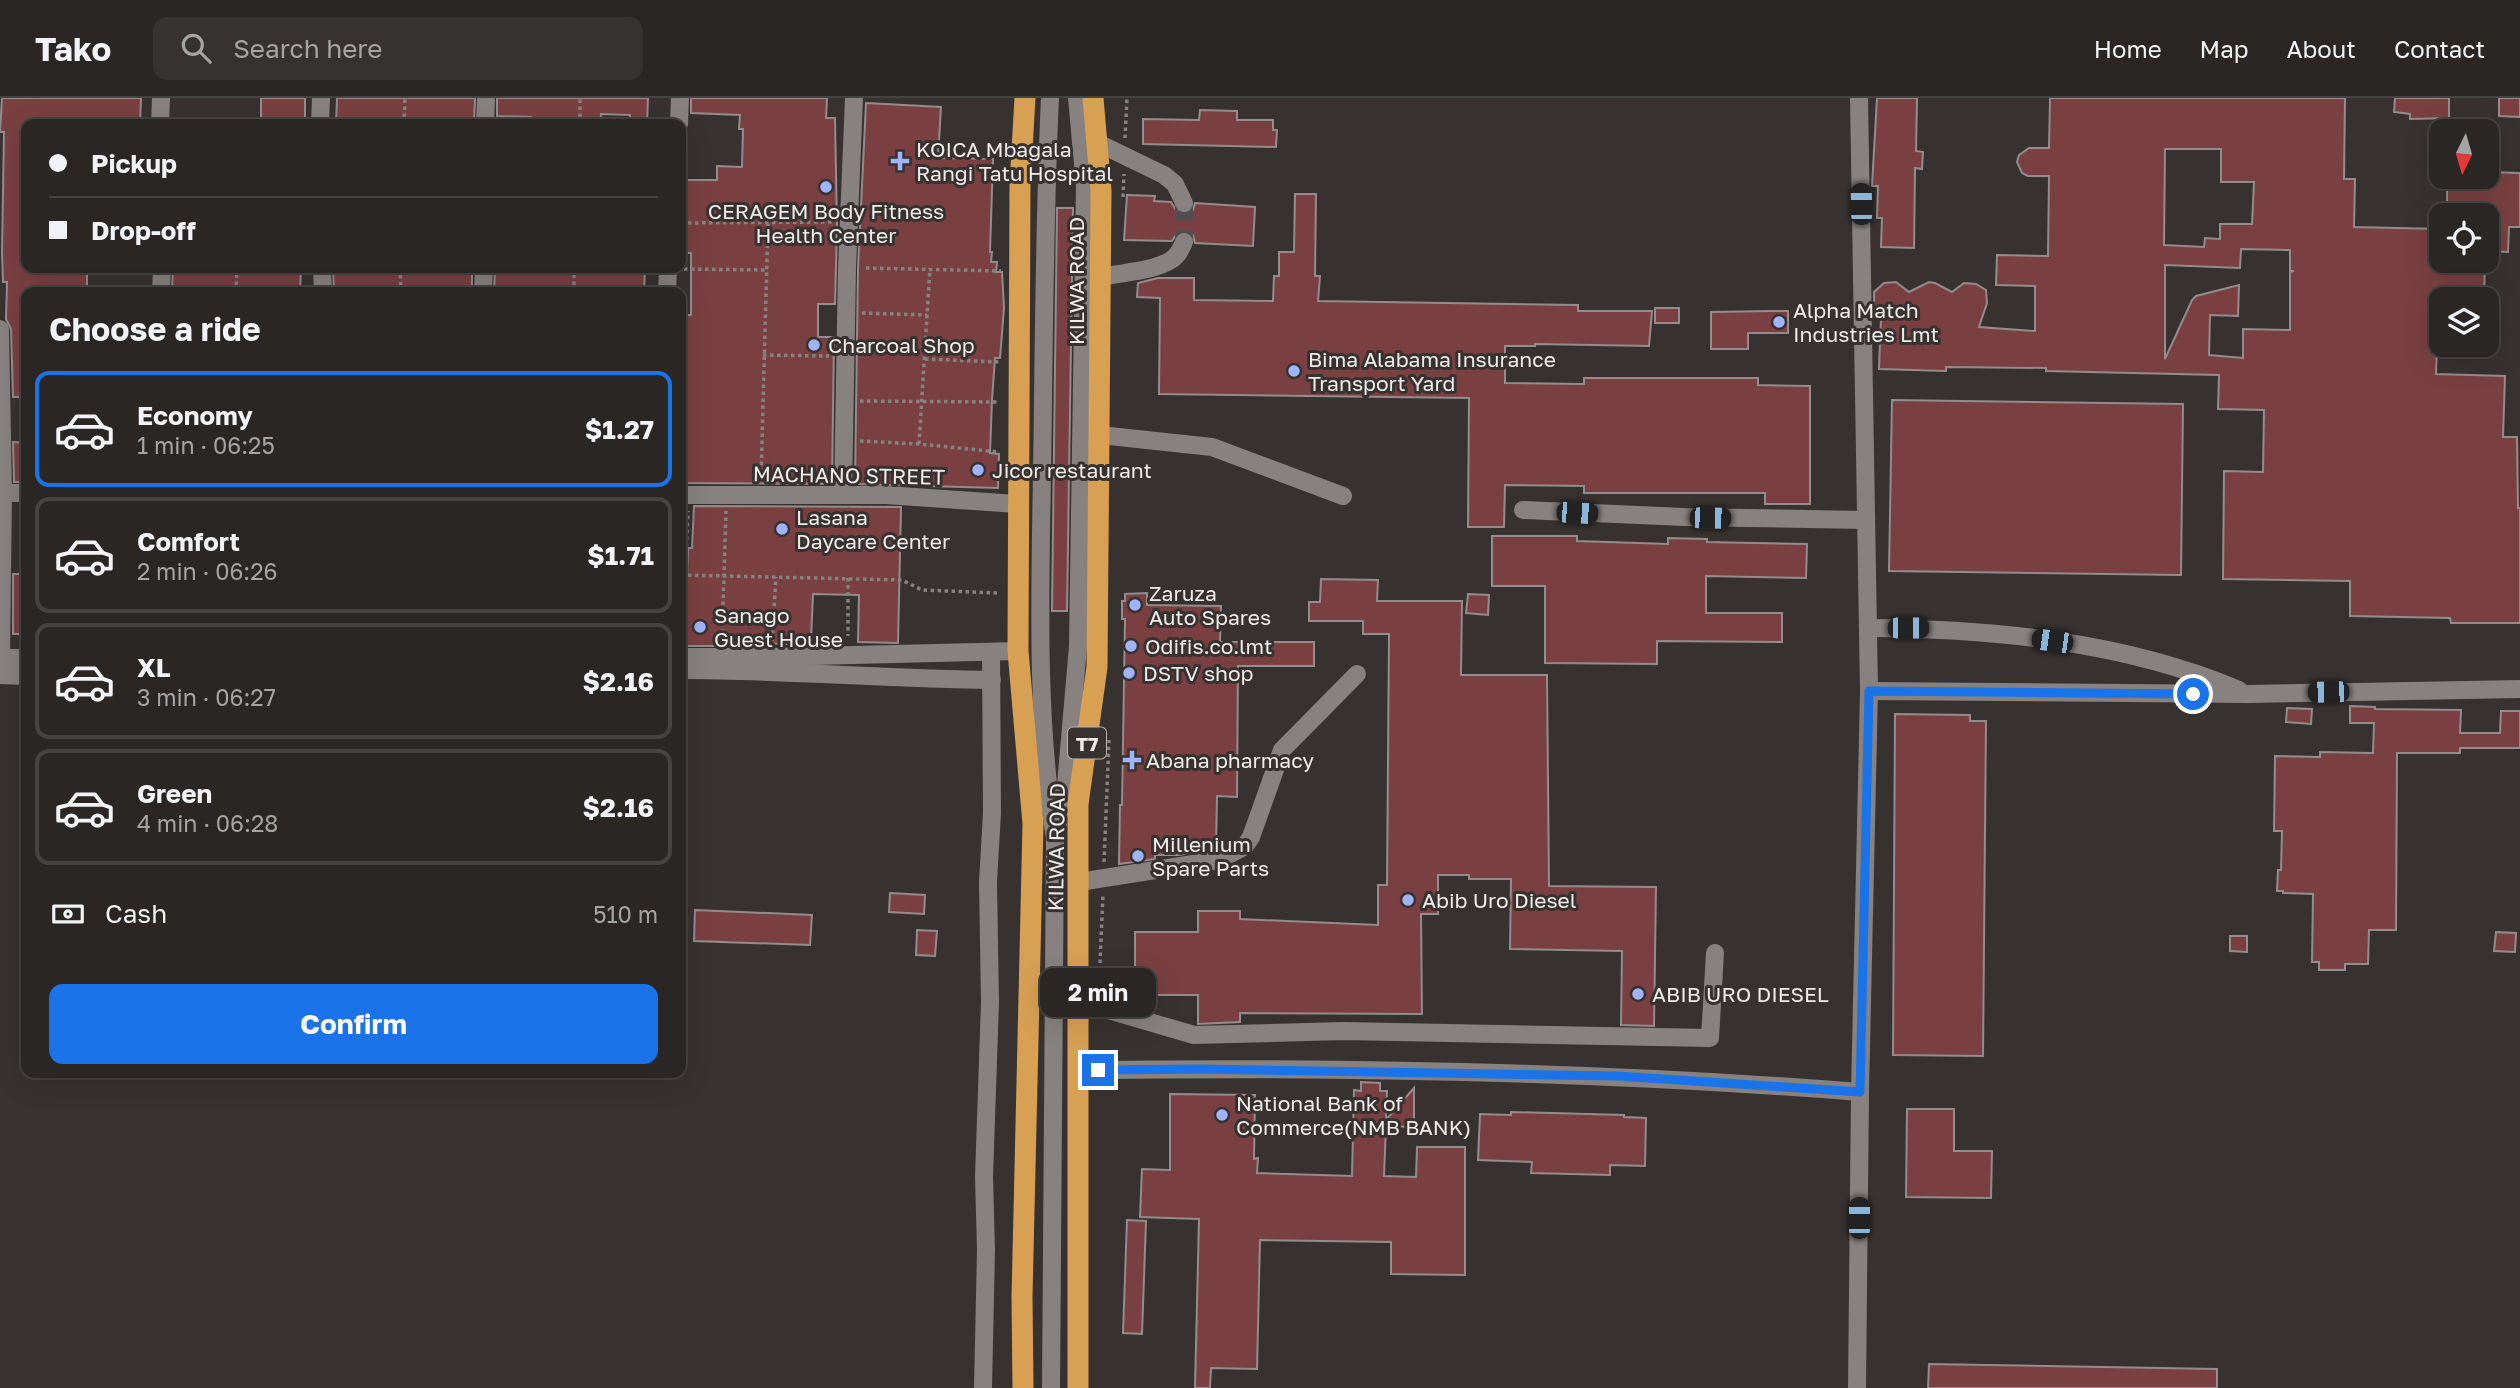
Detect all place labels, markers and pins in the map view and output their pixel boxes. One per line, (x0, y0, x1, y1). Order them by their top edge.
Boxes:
place label: KOICA Mbagala Rangi Tatu Hospital (916, 136, 1113, 186)
marker: KOICA Mbagala Rangi Tatu Hospital (890, 151, 910, 171)
marker: CERAGEM Body Fitness Health Center (818, 179, 834, 195)
place label: CERAGEM Body Fitness Health Center (708, 198, 944, 248)
place label: Alpha Match Industries Lmt (1793, 297, 1939, 347)
marker: Alpha Match Industries Lmt (1771, 314, 1787, 330)
place label: Charcoal Shop (828, 332, 975, 358)
marker: Charcoal Shop (806, 337, 822, 353)
place label: Bima Alabama Insurance Transport Yard (1308, 346, 1556, 396)
marker: Bima Alabama Insurance Transport Yard (1286, 363, 1302, 379)
place label: Jicor restaurant (992, 457, 1152, 483)
marker: Jicor restaurant (970, 462, 986, 478)
place label: Lasana Daycare Center (796, 504, 950, 554)
marker: Lasana Daycare Center (774, 521, 790, 537)
place label: Zaruza Auto Spares (1149, 580, 1271, 630)
marker: Zaruza Auto Spares (1127, 597, 1143, 613)
place label: Sanago Guest House (714, 602, 843, 652)
marker: Sanago Guest House (692, 619, 708, 635)
place label: Odifis.co.lmt (1145, 633, 1272, 659)
marker: Odifis.co.lmt (1123, 638, 1139, 654)
place label: DSTV shop (1143, 660, 1253, 686)
marker: DSTV shop (1121, 665, 1137, 681)
place label: Abana pharmacy (1146, 747, 1314, 773)
marker: Abana pharmacy (1124, 752, 1140, 768)
place label: Millenium Spare Parts (1152, 831, 1269, 881)
marker: Millenium Spare Parts (1130, 848, 1146, 864)
place label: Abib Uro Diesel (1422, 887, 1576, 913)
marker: Abib Uro Diesel (1400, 892, 1416, 908)
place label: ABIB URO DIESEL (1652, 981, 1829, 1007)
marker: ABIB URO DIESEL (1630, 986, 1646, 1002)
place label: National Bank of Commerce(NMB BANK) (1236, 1090, 1471, 1140)
marker: National Bank of Commerce(NMB BANK) (1214, 1107, 1230, 1123)

